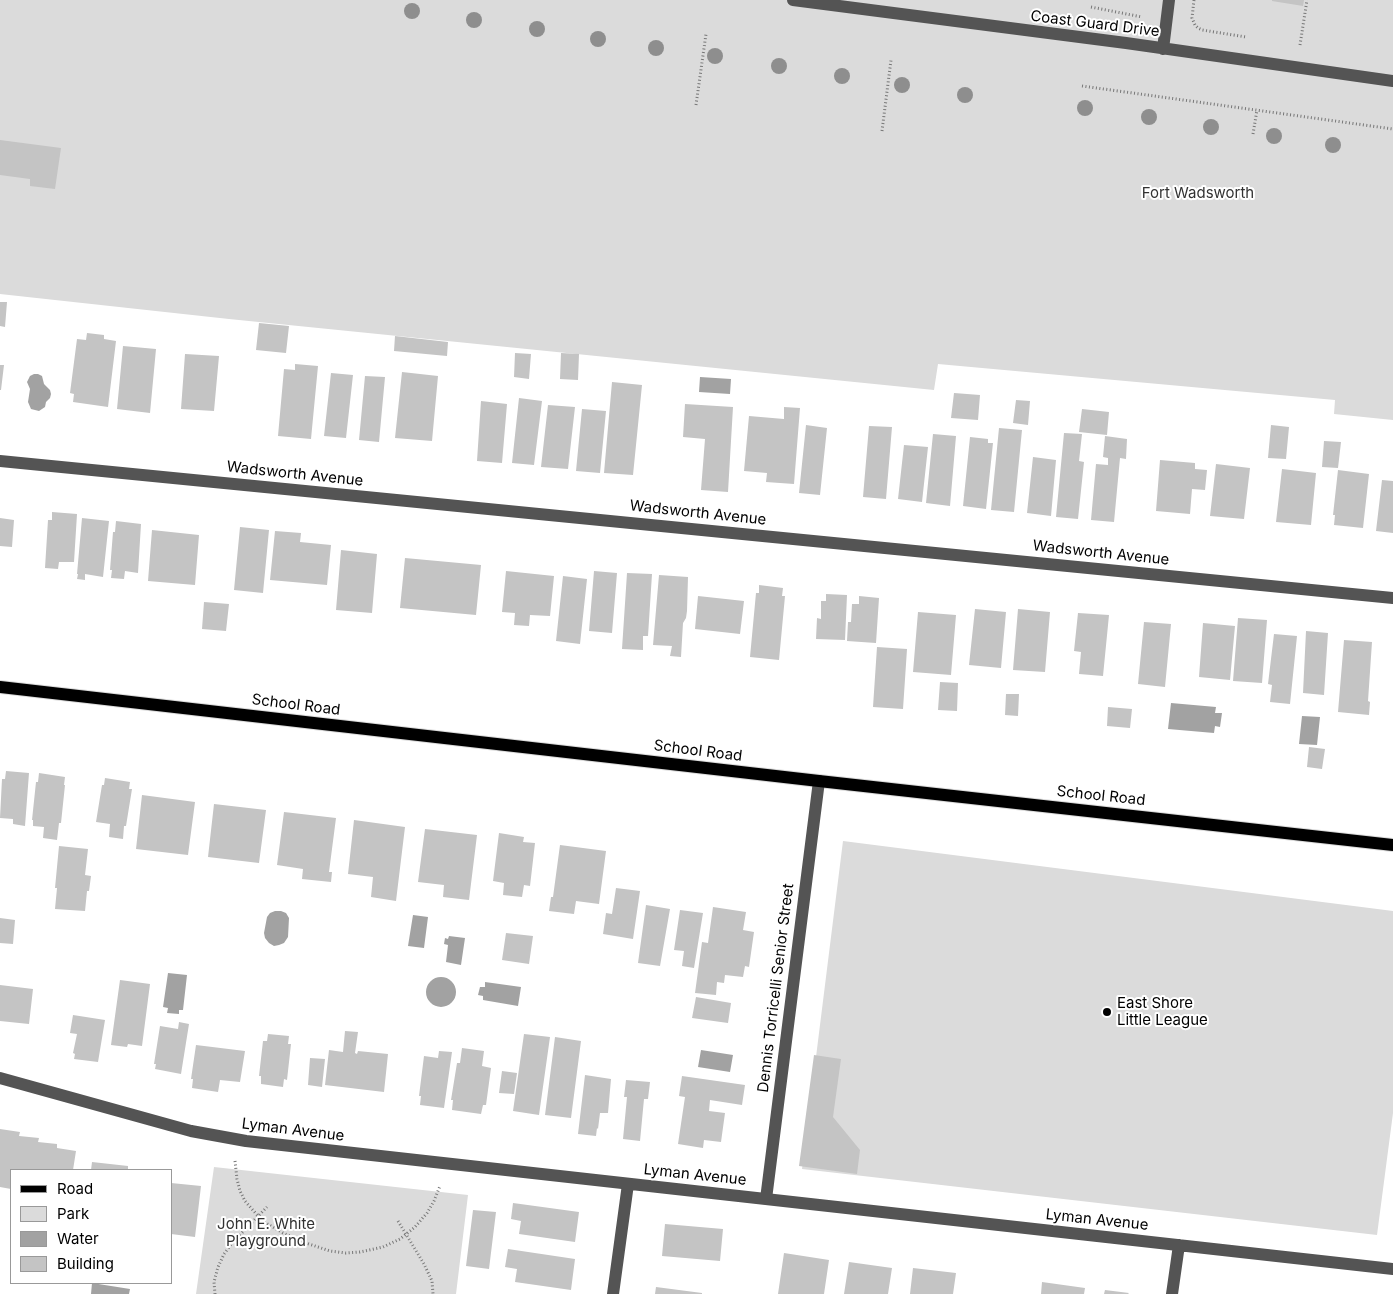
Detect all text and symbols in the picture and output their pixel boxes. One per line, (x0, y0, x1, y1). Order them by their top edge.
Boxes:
street label: Coast Guard Drive (1029, 7, 1161, 41)
park label: Fort Wadsworth (1142, 184, 1254, 202)
street label: Wadsworth Avenue (226, 458, 364, 490)
street label: Wadsworth Avenue (629, 497, 767, 529)
street label: Wadsworth Avenue (1032, 537, 1170, 569)
street label: School Road (251, 691, 341, 719)
street label: School Road (653, 737, 743, 765)
street label: School Road (1056, 782, 1146, 810)
street label: Dennis Torricelli Senior Street (754, 882, 798, 1094)
place label: East Shore Little League (1117, 994, 1208, 1029)
marker: East Shore Little League (1101, 1006, 1113, 1018)
street label: Lyman Avenue (241, 1115, 345, 1145)
street label: Lyman Avenue (643, 1161, 747, 1189)
legend (10, 1169, 172, 1284)
text: Road (57, 1179, 93, 1198)
text: Park (57, 1204, 89, 1223)
street label: Lyman Avenue (1045, 1206, 1149, 1234)
park label: John E. White Playground (217, 1215, 315, 1250)
text: Water (57, 1229, 99, 1248)
text: Building (57, 1254, 114, 1273)

